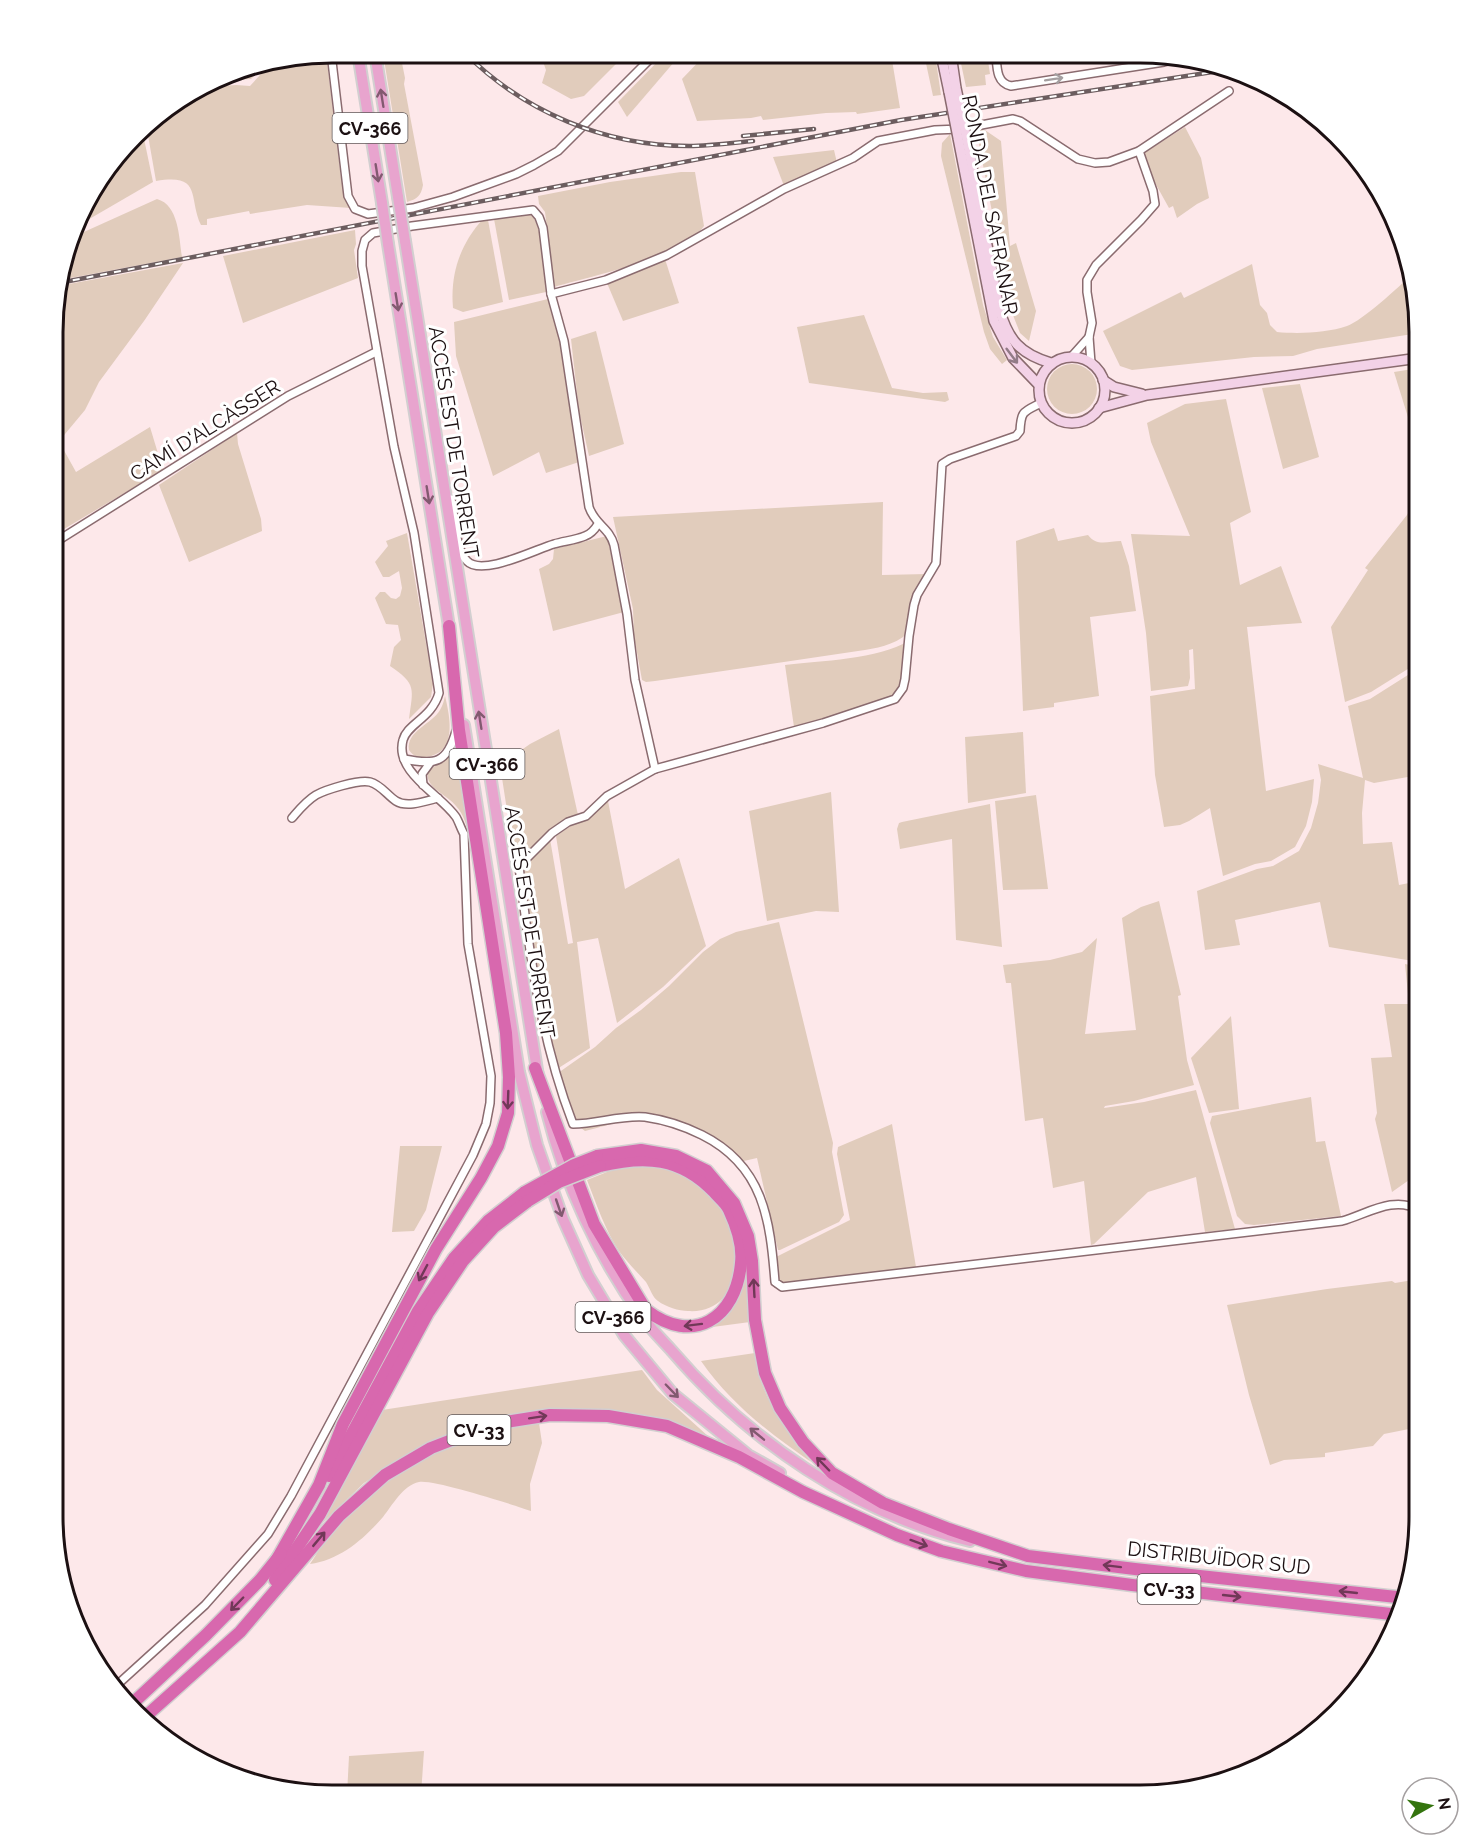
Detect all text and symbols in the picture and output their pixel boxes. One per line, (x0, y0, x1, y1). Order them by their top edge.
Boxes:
one-way arrow (1043, 73, 1063, 84)
one-way arrow (376, 88, 387, 108)
street label: RONDA DEL SAFRANAR (957, 93, 1023, 317)
road number: CV-366 (332, 113, 407, 143)
one-way arrow (371, 162, 382, 182)
one-way arrow (392, 292, 403, 311)
street label: ACCÉS EST DE TORRENT (424, 324, 484, 560)
one-way arrow (1006, 348, 1019, 364)
street label: CAMÍ D'ALCÀSSER (125, 374, 285, 486)
one-way arrow (422, 484, 433, 504)
one-way arrow (474, 710, 485, 730)
road number: CV-366 (450, 749, 524, 779)
street label: ACCÉS EST DE TORRENT (500, 804, 560, 1040)
one-way arrow (503, 1090, 514, 1110)
one-way arrow (554, 1199, 565, 1218)
one-way arrow (417, 1264, 428, 1282)
one-way arrow (748, 1279, 759, 1298)
road number: CV-366 (576, 1302, 650, 1332)
one-way arrow (684, 1320, 704, 1331)
one-way arrow (664, 1383, 679, 1398)
one-way arrow (528, 1411, 548, 1422)
road number: CV-33 (448, 1415, 510, 1445)
one-way arrow (749, 1428, 765, 1441)
one-way arrow (817, 1457, 831, 1472)
one-way arrow (312, 1532, 326, 1547)
street label: DISTRIBUÏDOR SUD (1126, 1536, 1312, 1580)
one-way arrow (909, 1538, 928, 1549)
one-way arrow (988, 1559, 1007, 1571)
one-way arrow (1103, 1560, 1123, 1571)
road number: CV-33 (1138, 1574, 1200, 1604)
one-way arrow (1339, 1586, 1358, 1597)
one-way arrow (1222, 1591, 1242, 1602)
one-way arrow (229, 1596, 244, 1611)
north arrow (1400, 1776, 1460, 1836)
text: N (1434, 1796, 1455, 1811)

